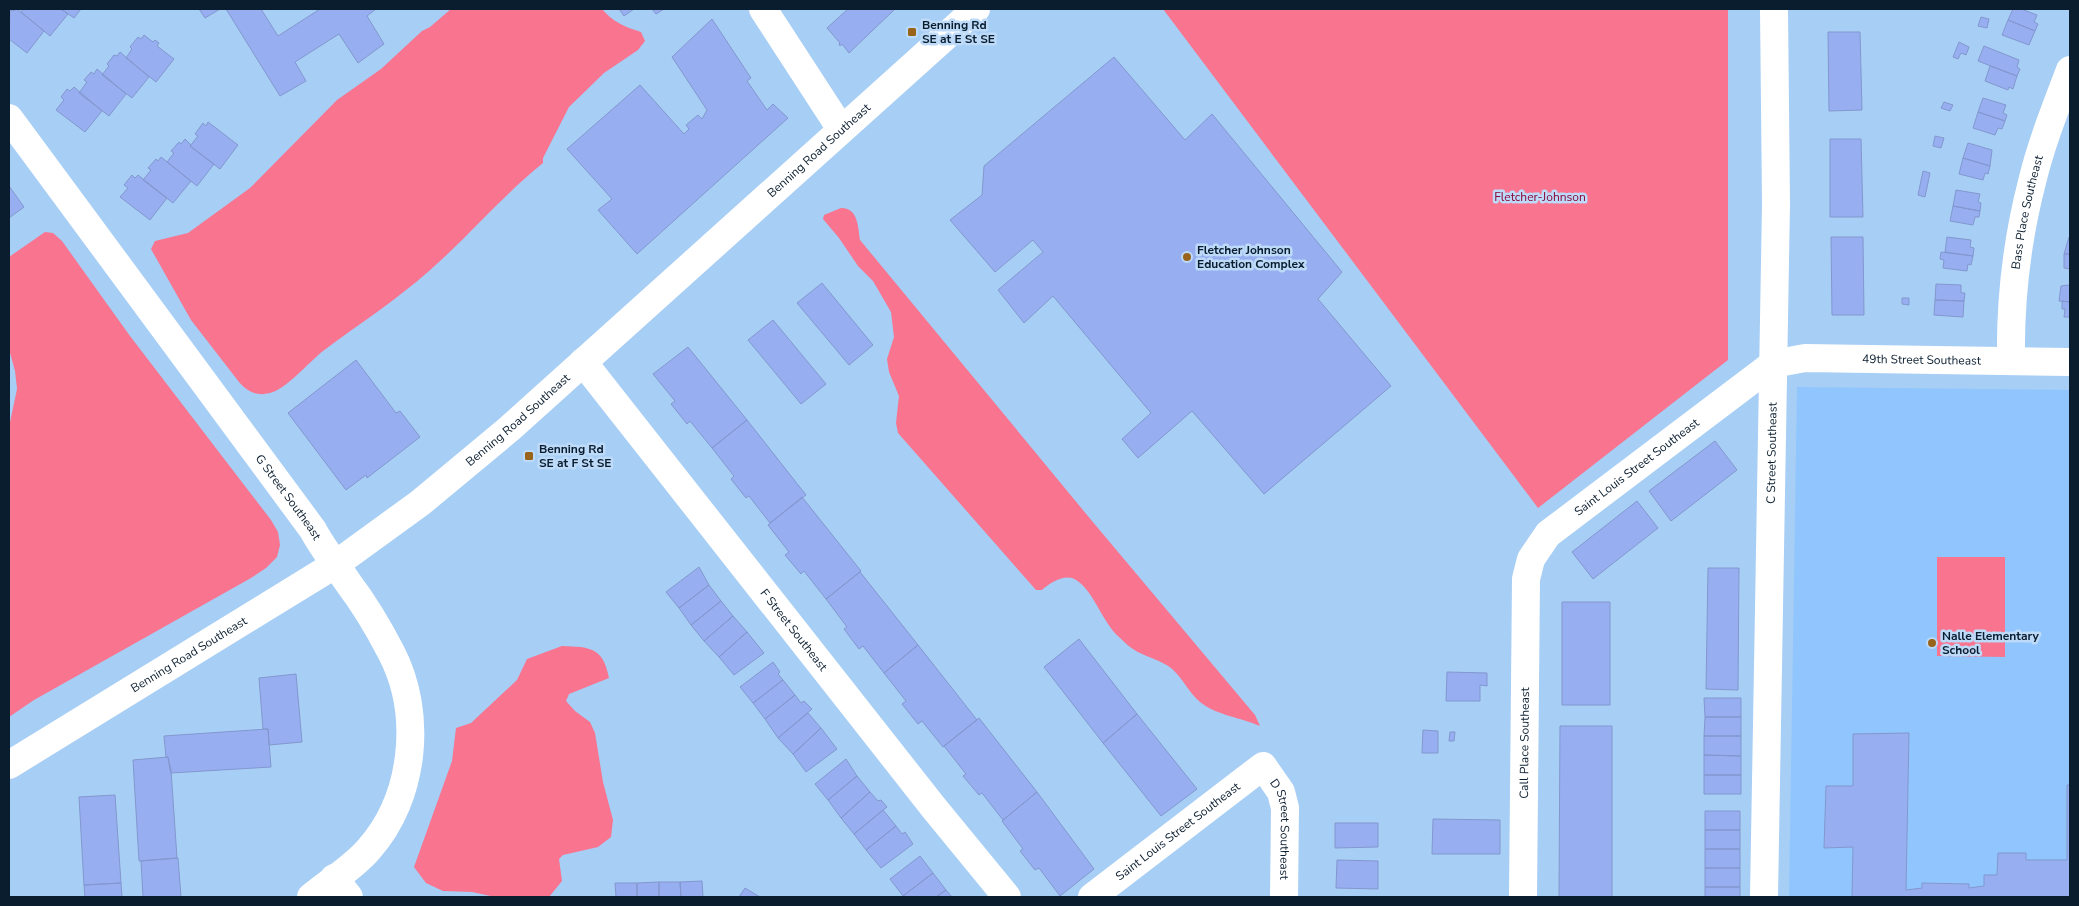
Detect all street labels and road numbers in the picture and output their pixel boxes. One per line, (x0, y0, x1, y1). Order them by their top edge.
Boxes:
street label: Benning Road Southeast (764, 99, 874, 201)
street label: Bass Place Southeast (2008, 153, 2047, 270)
street label: 49th Street Southeast (1862, 351, 1982, 369)
street label: Benning Road Southeast (462, 369, 574, 470)
street label: C Street Southeast (1763, 401, 1781, 504)
street label: Saint Louis Street Southeast (1571, 414, 1703, 519)
street label: G Street Southeast (252, 451, 325, 544)
street label: F Street Southeast (757, 586, 832, 675)
street label: Benning Road Southeast (128, 612, 251, 696)
street label: Call Place Southeast (1516, 686, 1533, 799)
street label: D Street Southeast (1266, 776, 1293, 881)
street label: Saint Louis Street Southeast (1112, 778, 1244, 884)

